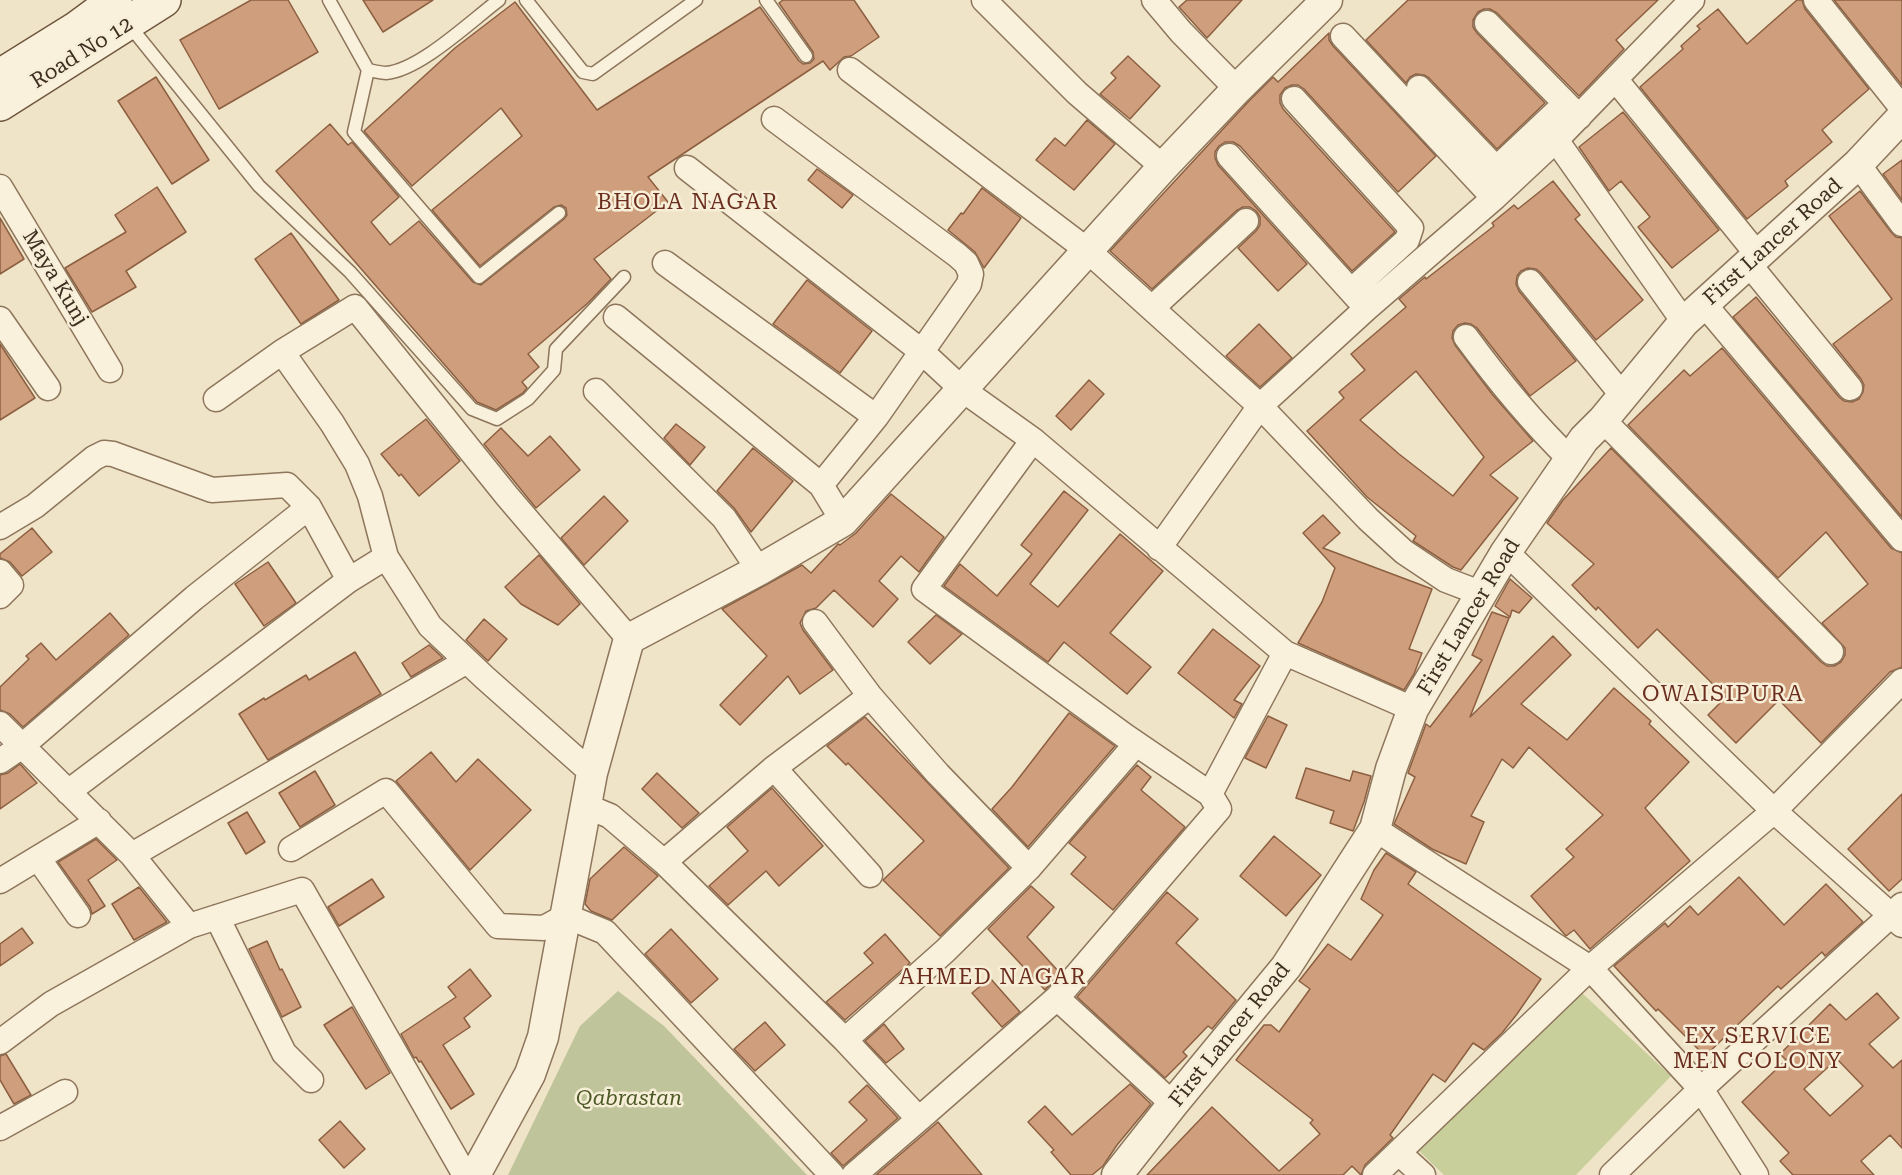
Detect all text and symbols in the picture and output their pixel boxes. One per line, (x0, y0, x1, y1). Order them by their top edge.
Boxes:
street label: Road No 12 (26, 12, 138, 94)
street label: First Lancer Road (1698, 173, 1848, 311)
district label: BHOLA NAGAR (597, 190, 779, 216)
street label: Maya Kunj (17, 226, 93, 330)
street label: First Lancer Road (1412, 534, 1526, 700)
district label: OWAISIPURA (1642, 682, 1804, 708)
street label: First Lancer Road (1164, 958, 1296, 1112)
district label: AHMED NAGAR (899, 965, 1087, 991)
district label: EX SERVICE MEN COLONY (1673, 1024, 1843, 1076)
park label: Qabrastan (576, 1086, 682, 1112)

